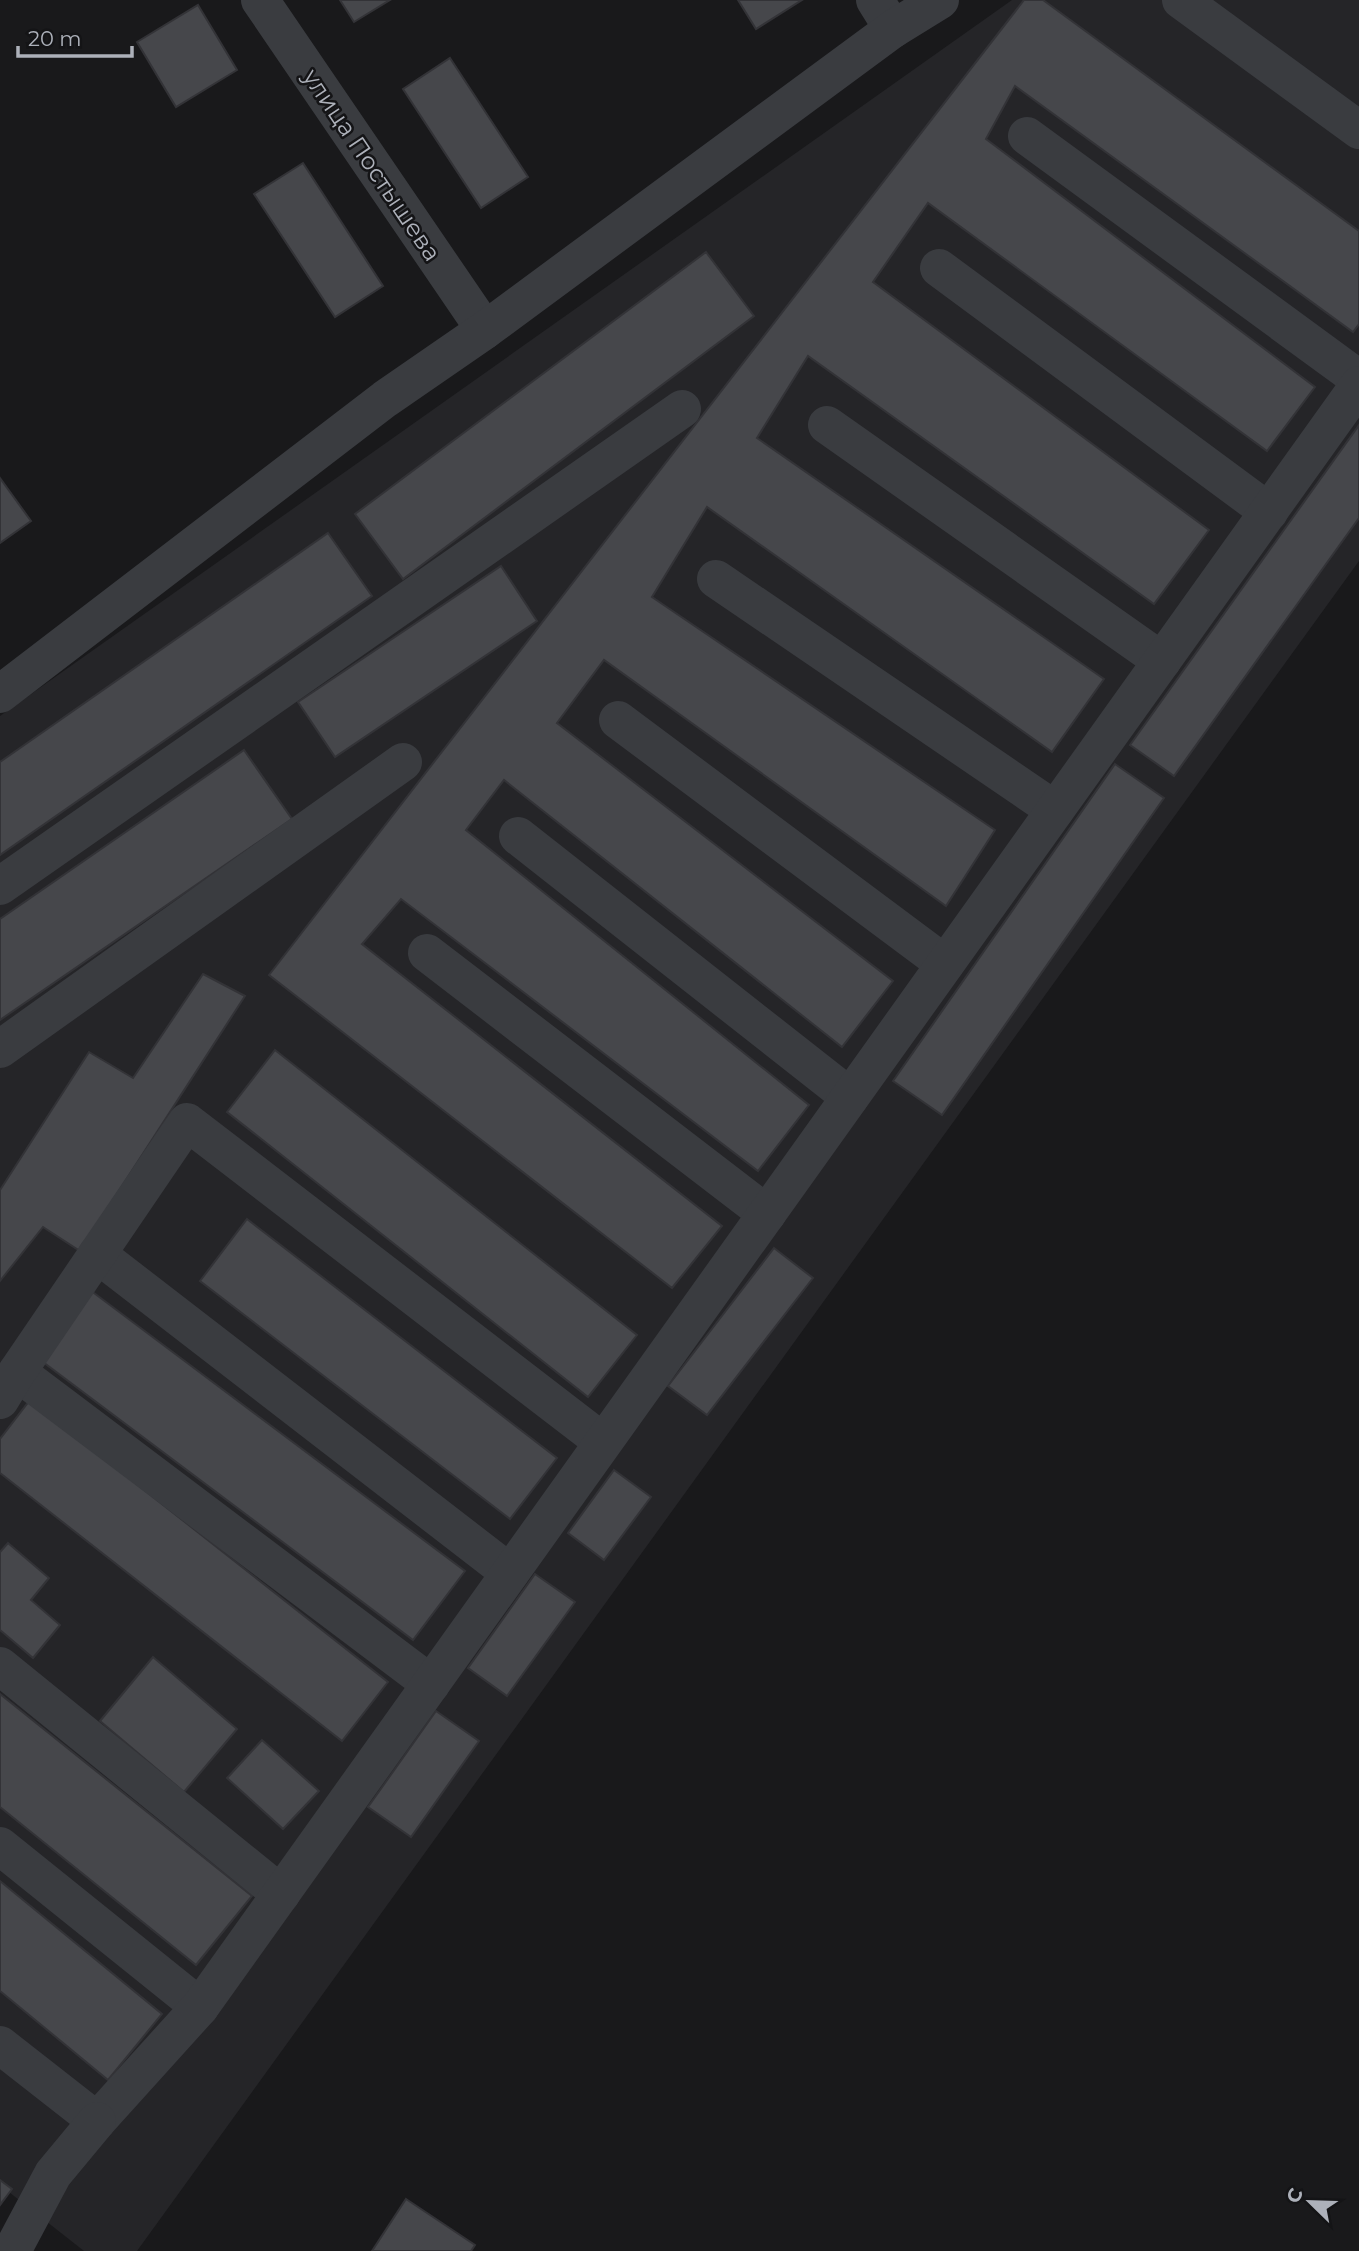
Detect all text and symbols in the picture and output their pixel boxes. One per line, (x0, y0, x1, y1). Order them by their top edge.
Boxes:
scale bar (18, 14, 131, 58)
text: 20 m (28, 26, 82, 51)
street label: улица Постышева (296, 63, 447, 267)
north arrow (1275, 2167, 1345, 2237)
text: С (1282, 2185, 1308, 2206)

